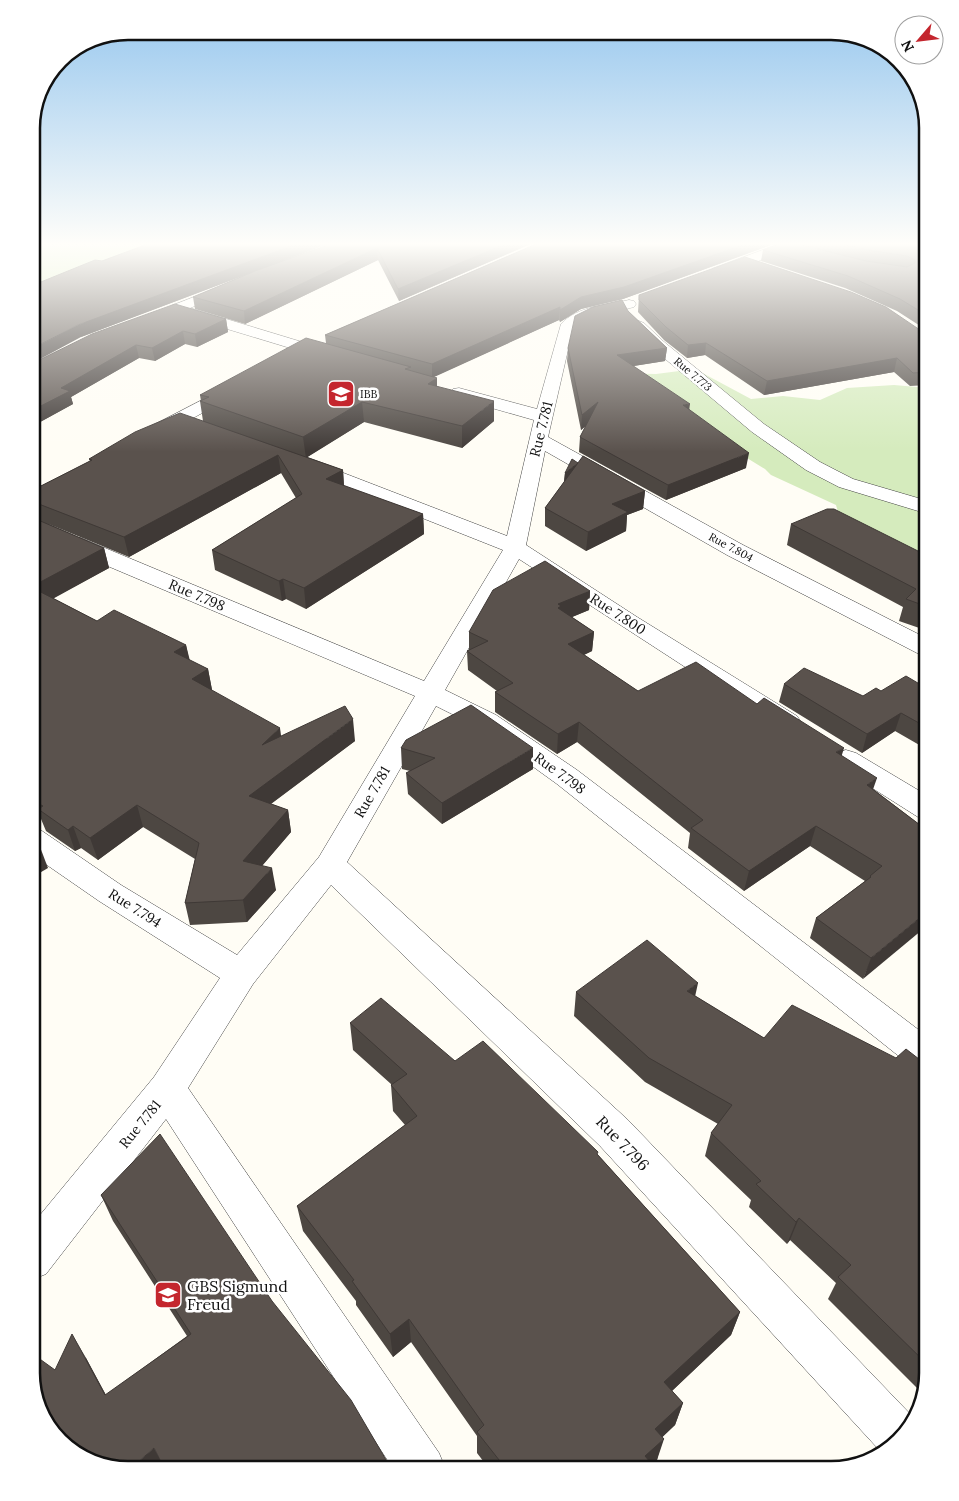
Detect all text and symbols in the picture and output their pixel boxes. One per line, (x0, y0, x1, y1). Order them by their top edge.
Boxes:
north arrow (894, 15, 944, 65)
text: N (897, 37, 918, 55)
street label: Rue 7.773 (671, 354, 715, 394)
school or university icon: IBB (326, 379, 356, 409)
place label: IBB (360, 387, 377, 401)
street label: Rue 7.781 (525, 399, 557, 459)
street label: Rue 7.804 (706, 529, 756, 565)
street label: Rue 7.798 (166, 575, 228, 615)
street label: Rue 7.800 (587, 589, 649, 639)
street label: Rue 7.798 (531, 748, 590, 798)
street label: Rue 7.781 (350, 763, 394, 821)
street label: Rue 7.794 (105, 885, 165, 932)
street label: Rue 7.781 (115, 1096, 165, 1152)
street label: Rue 7.796 (592, 1111, 654, 1175)
place label: GBS Sigmund Freud (187, 1276, 288, 1314)
school or university icon: GBS Sigmund Freud (153, 1280, 183, 1310)

